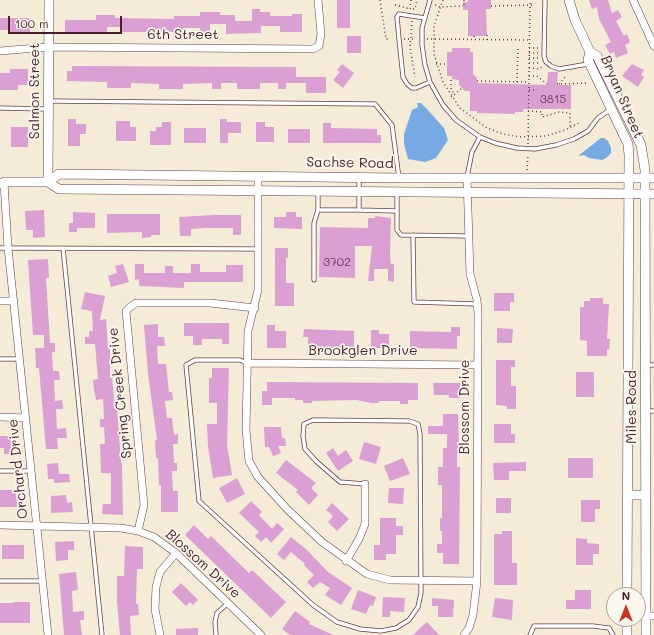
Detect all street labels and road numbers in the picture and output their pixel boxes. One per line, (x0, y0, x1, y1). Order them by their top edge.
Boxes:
street label: 6th Street (147, 27, 219, 43)
street label: Salmon Street (27, 43, 43, 139)
street label: Bryan Street (597, 53, 647, 141)
street label: Sachse Road (306, 154, 394, 172)
street label: Spring Creek Drive (105, 327, 135, 459)
street label: Brookglen Drive (308, 343, 418, 359)
street label: Blossom Drive (457, 359, 473, 455)
street label: Miles Road (624, 370, 640, 444)
street label: Orchard Drive (4, 418, 32, 520)
street label: Blossom Drive (162, 526, 244, 602)

